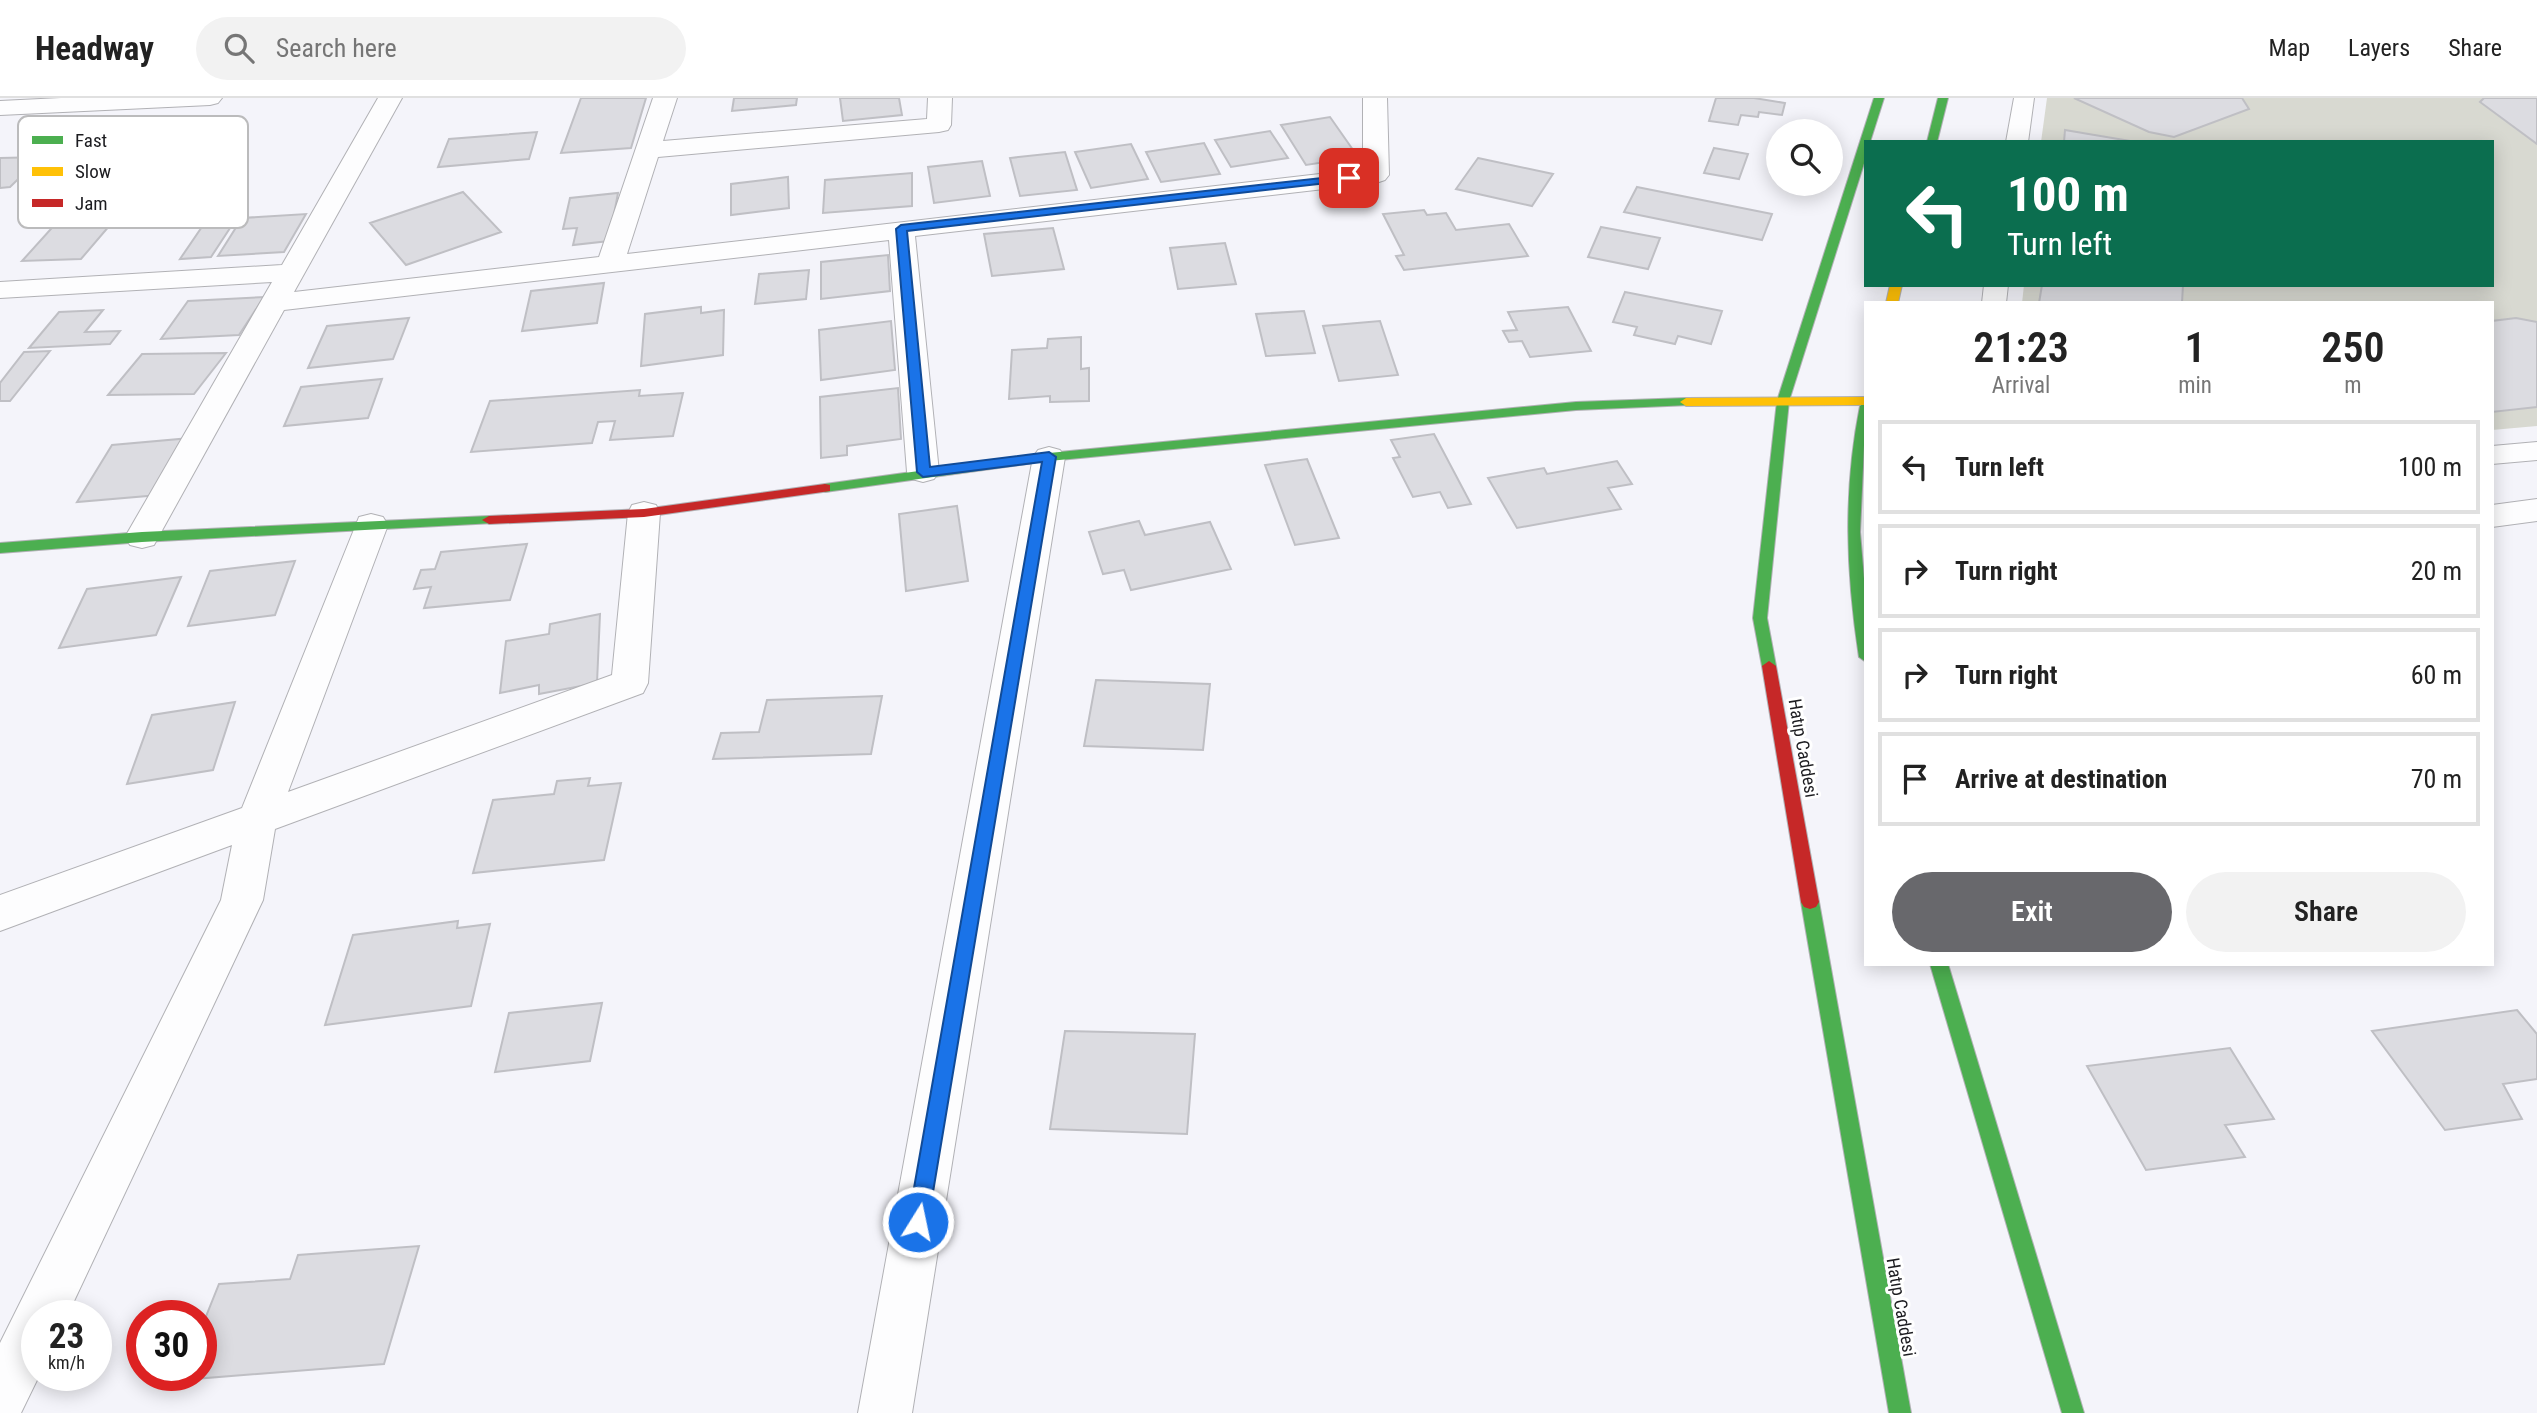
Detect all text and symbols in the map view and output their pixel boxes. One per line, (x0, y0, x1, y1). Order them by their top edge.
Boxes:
search box (196, 17, 686, 80)
text: Headway (35, 29, 154, 68)
icon: search (220, 29, 258, 67)
text: Search here (276, 33, 397, 63)
text: Map (2269, 34, 2310, 62)
text: Layers (2348, 34, 2410, 62)
text: Share (2448, 34, 2502, 62)
legend (18, 116, 248, 228)
map controls (1766, 119, 1843, 196)
button: search (1766, 119, 1843, 196)
text: Fast (75, 129, 107, 152)
pin (1319, 148, 1379, 208)
icon: arrive (1330, 159, 1368, 197)
text: Slow (75, 160, 111, 183)
text: 100 m (2007, 166, 2129, 223)
icon: left (1892, 168, 1983, 259)
text: Jam (75, 192, 108, 215)
text: Turn left (2007, 225, 2112, 263)
text: 21:23 (1973, 323, 2069, 372)
text: 1 (2185, 323, 2206, 372)
text: 250 (2321, 323, 2385, 372)
text: Arrival (1992, 372, 2050, 399)
text: min (2178, 372, 2212, 399)
text: m (2344, 372, 2362, 399)
icon: left (1896, 448, 1934, 486)
text: Turn left (1955, 452, 2044, 482)
text: 100 m (2398, 452, 2462, 482)
icon: right (1896, 552, 1934, 590)
text: Turn right (1955, 556, 2057, 586)
text: 20 m (2411, 556, 2462, 586)
icon: right (1896, 656, 1934, 694)
text: Turn right (1955, 660, 2057, 690)
text: 60 m (2411, 660, 2462, 690)
street label: Hatıp Caddesi (1784, 697, 1823, 799)
icon: arrive (1896, 760, 1934, 798)
text: Arrive at destination (1955, 764, 2167, 794)
text: 70 m (2411, 764, 2462, 794)
button: Exit (1892, 872, 2172, 952)
button: Share (2186, 872, 2466, 952)
position arrow (881, 1185, 955, 1259)
street label: Hatıp Caddesi (1882, 1256, 1921, 1358)
speed limit sign: 30 (126, 1300, 217, 1391)
text: 23 (49, 1316, 84, 1357)
text: km/h (48, 1352, 85, 1373)

